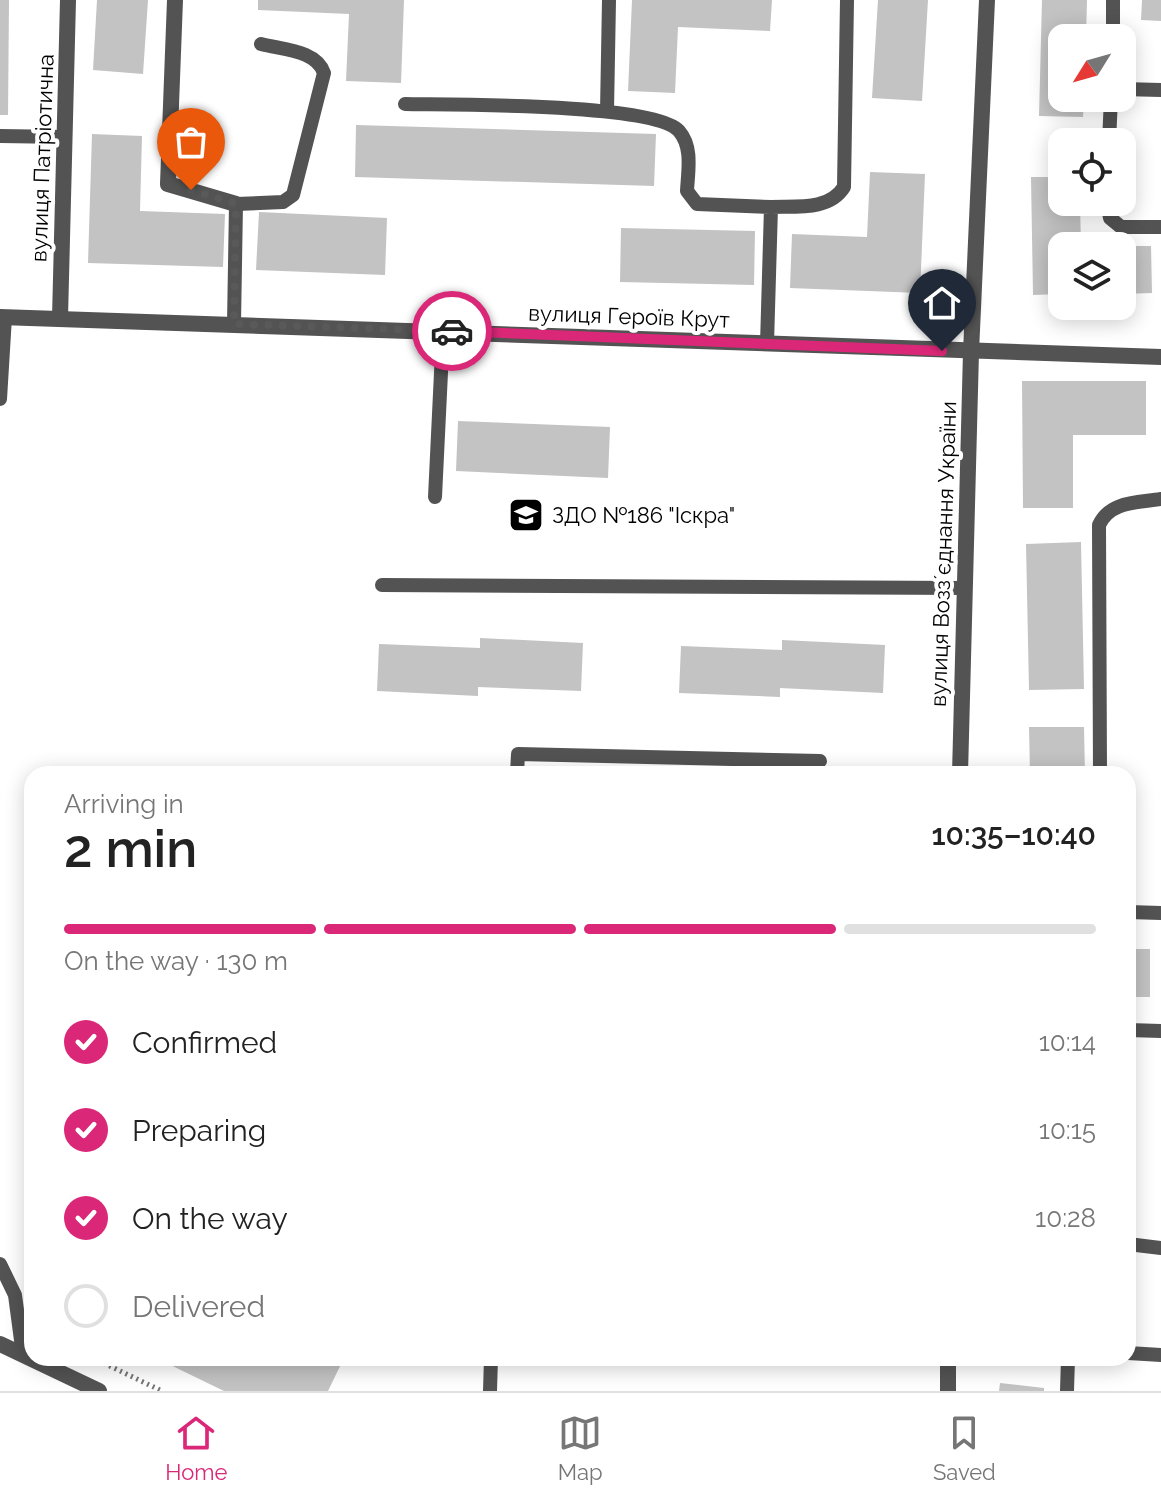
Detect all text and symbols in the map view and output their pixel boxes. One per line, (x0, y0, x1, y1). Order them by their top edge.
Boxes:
north arrow (1048, 24, 1136, 112)
map controls (1048, 24, 1136, 320)
street label: вулиця Патріотична (25, 54, 59, 262)
pin (157, 108, 225, 190)
icon: bag (169, 120, 213, 164)
button: locate (1048, 128, 1136, 216)
button: layers (1048, 232, 1136, 320)
pin (908, 269, 976, 351)
icon: home (920, 281, 964, 325)
courier (412, 291, 492, 371)
street label: вулиця Героїв Крут (528, 299, 731, 333)
icon: car (430, 309, 474, 353)
street label: вулиця Воззʼєднання України (925, 401, 961, 707)
school or university icon: ЗДО №186 "Іскра" (507, 496, 545, 534)
place label: ЗДО №186 "Іскра" (552, 502, 735, 528)
text: Arriving in (64, 789, 184, 819)
text: 10:35–10:40 (931, 817, 1096, 852)
text: 2 min (64, 818, 197, 879)
text: On the way · 130 m (64, 946, 288, 976)
icon: check (64, 1020, 108, 1064)
text: Confirmed (132, 1025, 277, 1060)
text: 10:14 (1039, 1027, 1096, 1057)
icon: check (64, 1108, 108, 1152)
text: Preparing (132, 1113, 266, 1148)
text: 10:15 (1039, 1115, 1096, 1145)
icon: check (64, 1196, 108, 1240)
text: On the way (132, 1201, 288, 1236)
text: 10:28 (1035, 1203, 1096, 1233)
text: Delivered (132, 1289, 265, 1324)
tab: Home (165, 1411, 227, 1485)
tab: Map (558, 1411, 603, 1485)
tab: Saved (933, 1411, 996, 1485)

